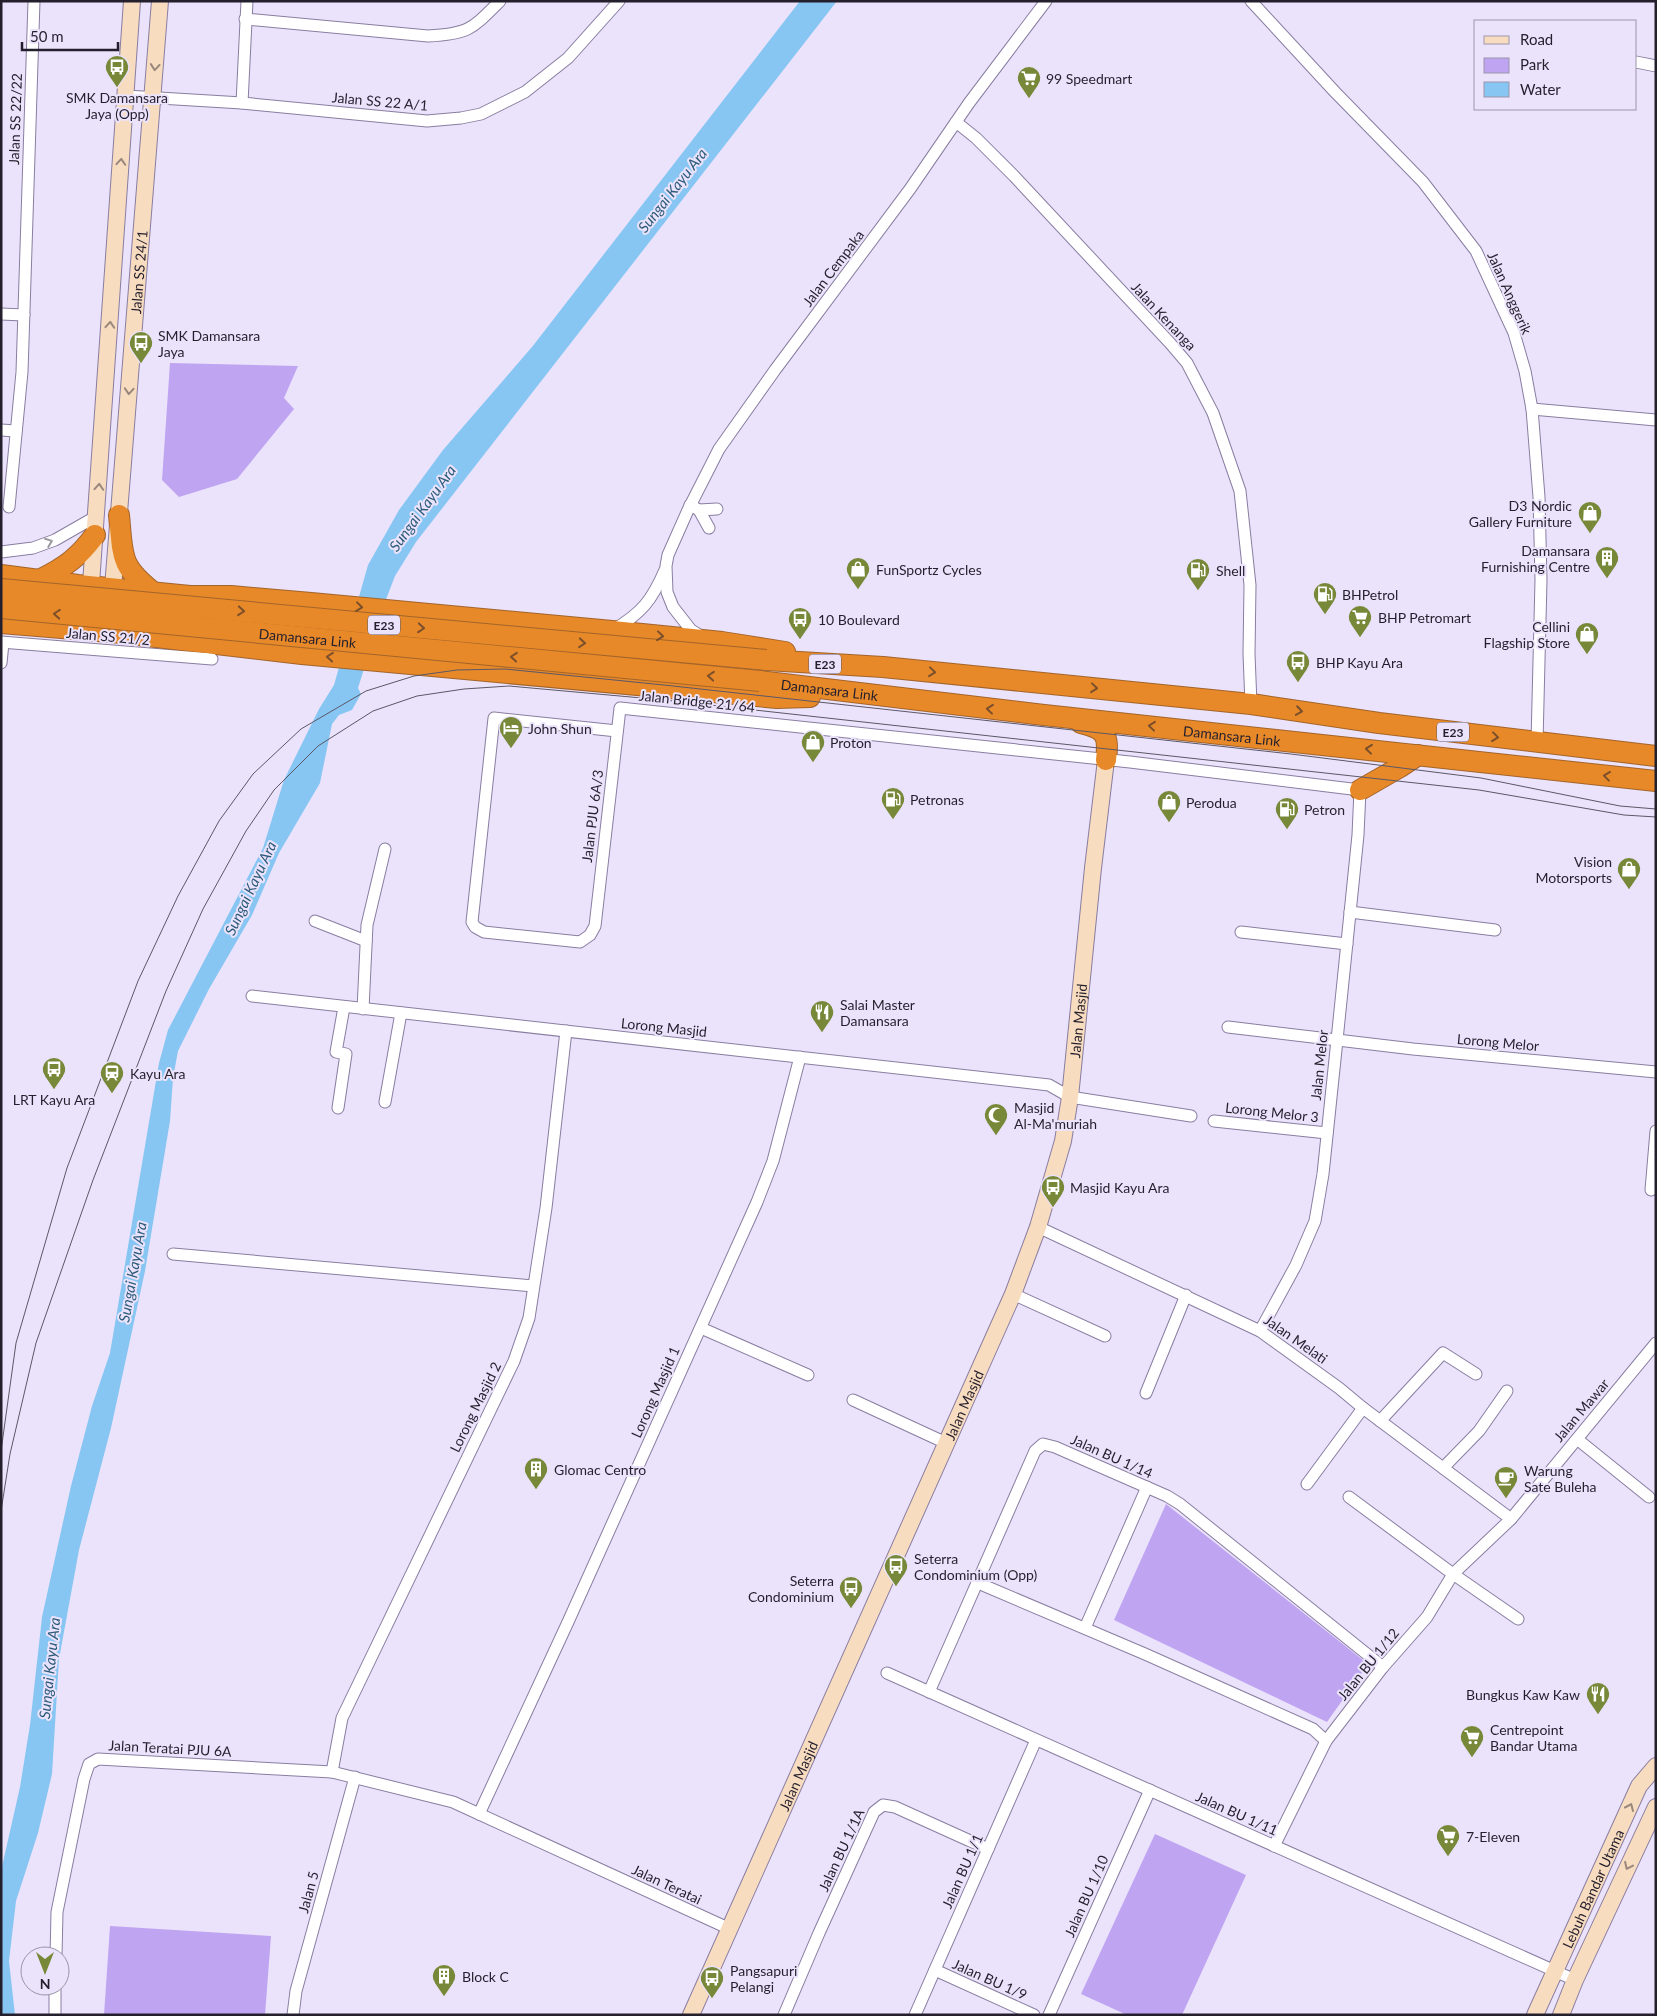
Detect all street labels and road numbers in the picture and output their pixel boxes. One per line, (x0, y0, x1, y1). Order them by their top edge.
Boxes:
street label: Jalan SS 22/22 (5, 73, 25, 165)
street label: Jalan SS 22 A/1 (331, 88, 429, 114)
street label: Jalan Cempaka (799, 226, 867, 310)
street label: Jalan SS 24/1 (126, 230, 150, 315)
street label: Jalan Anggerik (1484, 249, 1536, 338)
street label: Jalan Kenanga (1128, 278, 1200, 354)
road number: E23 (368, 616, 400, 634)
street label: Jalan SS 21/2 (66, 624, 150, 648)
street label: Damansara Link (258, 624, 358, 651)
road number: E23 (809, 654, 841, 674)
street label: Damansara Link (780, 675, 880, 704)
street label: Jalan Bridge 21/64 (638, 686, 756, 716)
street label: Damansara Link (1182, 722, 1282, 749)
road number: E23 (1437, 722, 1469, 742)
street label: Jalan PJU 6A/3 (578, 769, 606, 863)
street label: Jalan Masjid (1065, 983, 1090, 1059)
street label: Lorong Masjid (620, 1014, 708, 1040)
street label: Jalan Melor (1307, 1029, 1331, 1101)
street label: Lorong Melor (1456, 1030, 1540, 1054)
street label: Lorong Melor 3 (1224, 1099, 1320, 1125)
street label: Jalan Melati (1261, 1311, 1331, 1367)
street label: Lorong Masjid 1 (627, 1344, 683, 1440)
street label: Lorong Masjid 2 (446, 1359, 504, 1455)
street label: Jalan Masjid (940, 1367, 986, 1443)
street label: Jalan Mawar (1550, 1375, 1612, 1445)
street label: Jalan BU 1/14 (1068, 1430, 1156, 1482)
street label: Jalan BU 1/12 (1334, 1625, 1402, 1703)
street label: Jalan Teratai PJU 6A (108, 1736, 232, 1760)
street label: Jalan Masjid (775, 1738, 821, 1813)
street label: Jalan BU 1/11 (1193, 1787, 1281, 1839)
street label: Jalan BU 1/1A (814, 1806, 868, 1894)
street label: Lebuh Bandar Utama (1558, 1826, 1627, 1951)
street label: Jalan BU 1/1 (938, 1831, 986, 1911)
street label: Jalan BU 1/10 (1060, 1852, 1112, 1940)
street label: Jalan Teratai (629, 1860, 705, 1908)
street label: Jalan 5 (294, 1869, 322, 1915)
street label: Jalan BU 1/9 (950, 1955, 1030, 2003)

